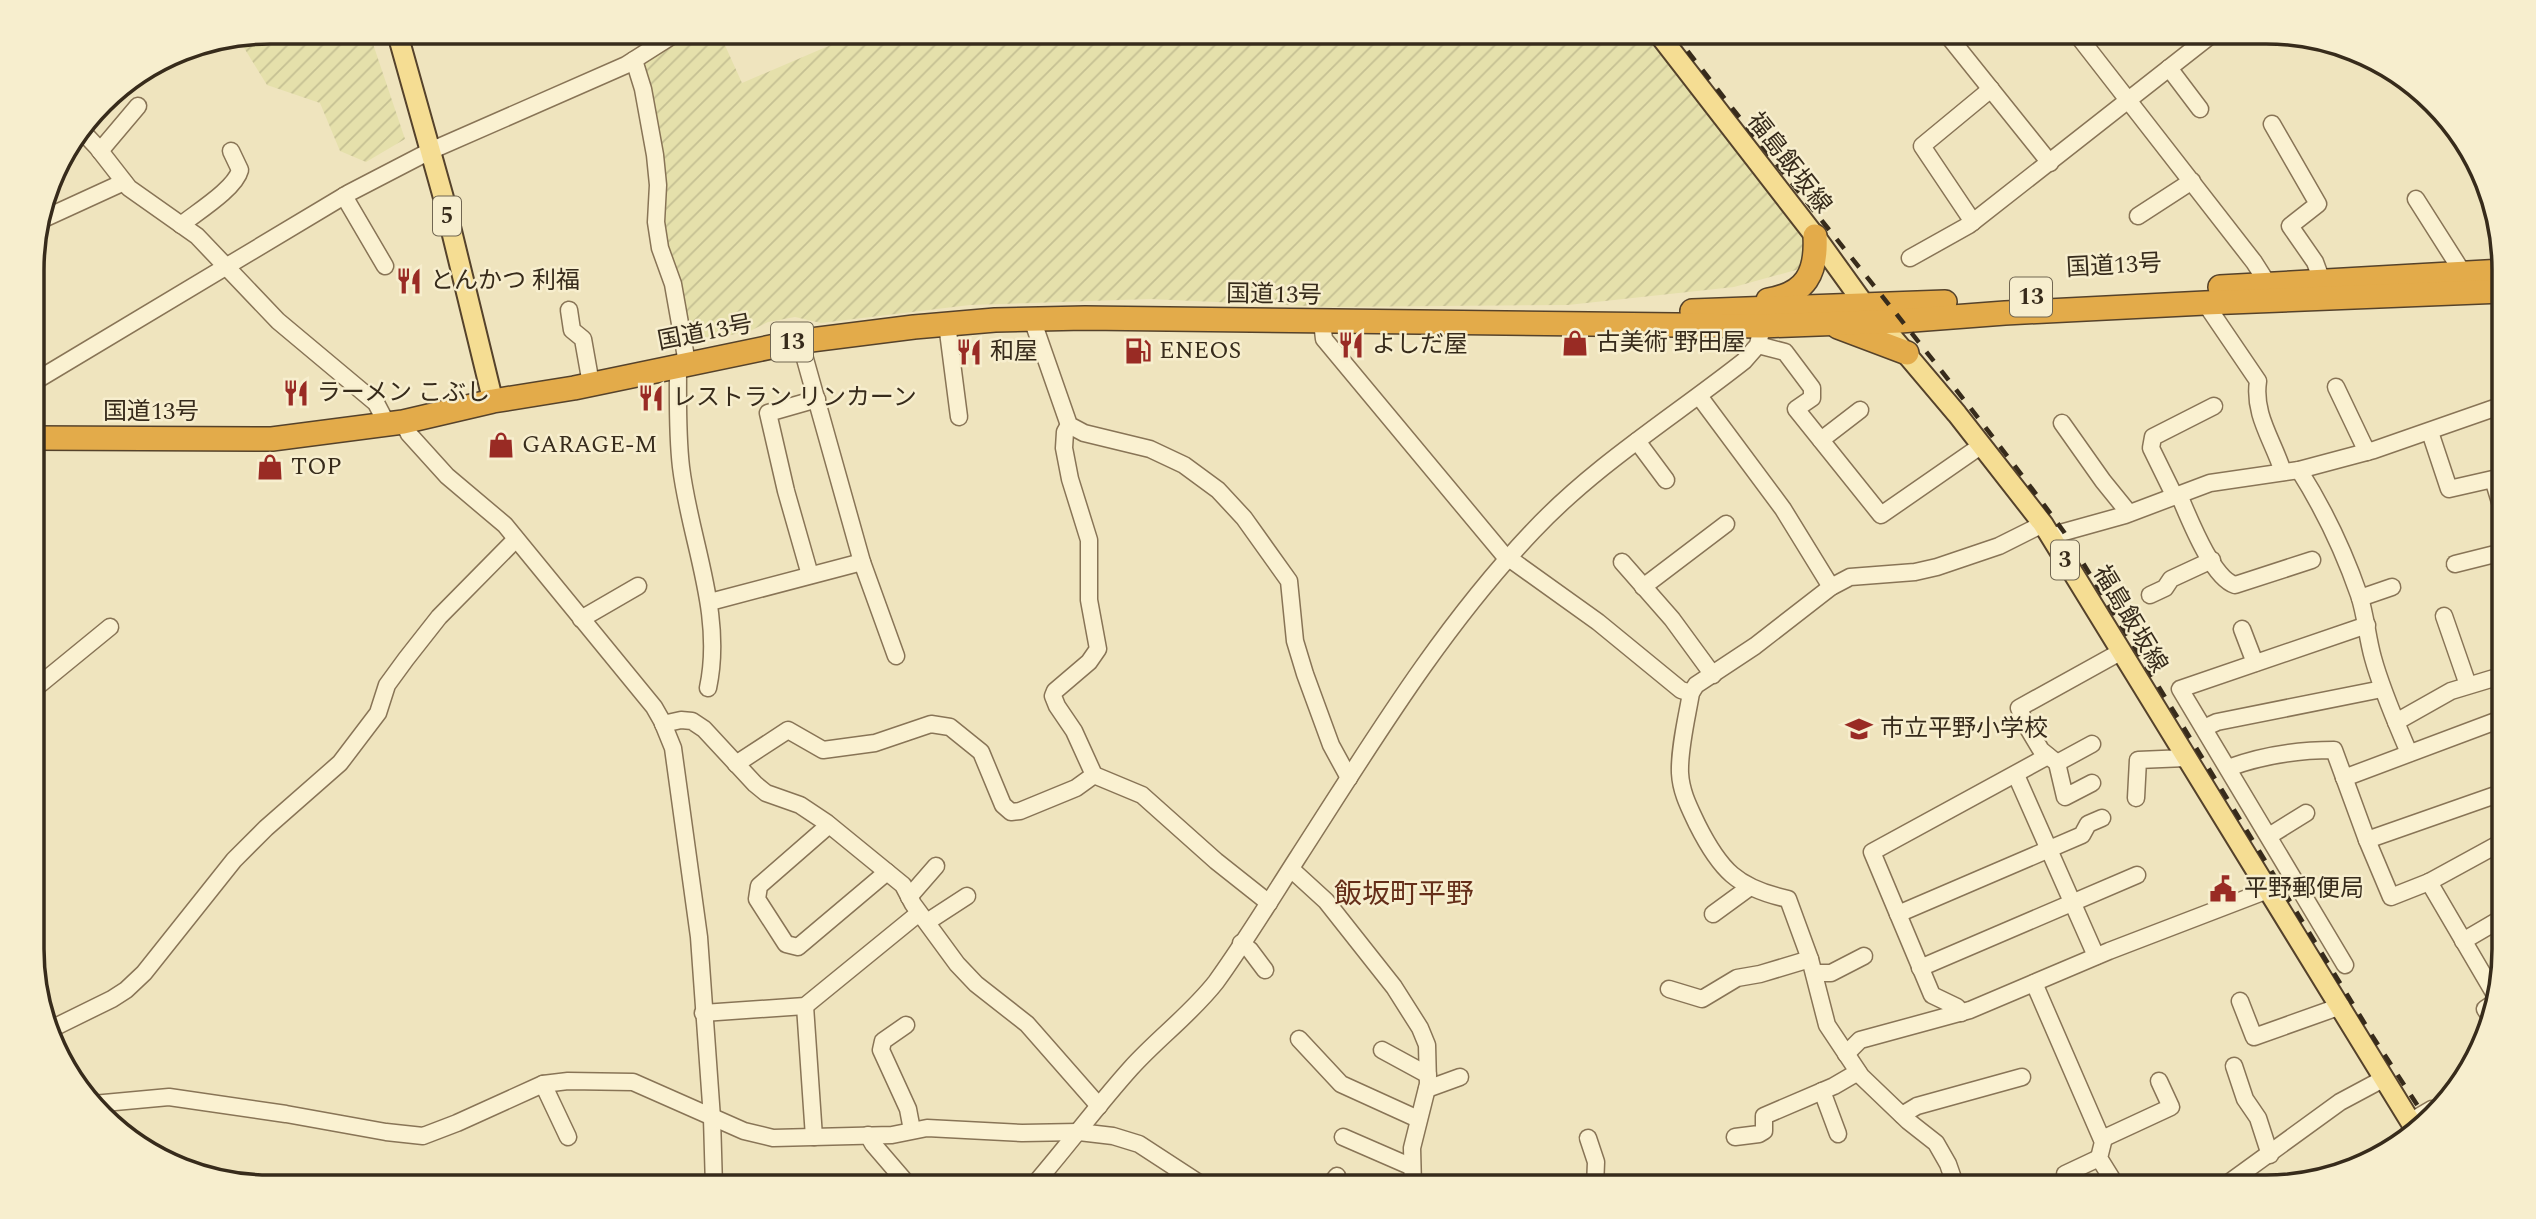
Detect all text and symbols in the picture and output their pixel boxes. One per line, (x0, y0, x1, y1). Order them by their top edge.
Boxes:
street label: 福島飯坂線 (1738, 105, 1840, 221)
road number: 5 (433, 196, 461, 236)
street label: 国道13号 (2065, 246, 2163, 286)
place label: とんかつ 利福 (430, 263, 580, 299)
restaurant icon: とんかつ 利福 (394, 266, 424, 296)
street label: 国道13号 (1226, 276, 1322, 314)
road number: 13 (2010, 278, 2052, 316)
street label: 国道13号 (654, 306, 756, 360)
road number: 13 (771, 322, 813, 362)
place label: 古美術 野田屋 (1596, 325, 1746, 361)
place label: よしだ屋 (1372, 327, 1468, 363)
shop icon: 古美術 野田屋 (1560, 328, 1590, 358)
restaurant icon: よしだ屋 (1336, 330, 1366, 360)
place label: ENEOS (1159, 333, 1241, 369)
place label: 和屋 (990, 334, 1038, 370)
fuel station icon: ENEOS (1123, 336, 1153, 366)
restaurant icon: 和屋 (954, 337, 984, 367)
place label: ラーメン こぶし (317, 375, 490, 411)
restaurant icon: ラーメン こぶし (281, 378, 311, 408)
place label: レストラン リンカーン (672, 380, 917, 416)
restaurant icon: レストラン リンカーン (636, 383, 666, 413)
street label: 国道13号 (103, 394, 199, 430)
place label: GARAGE-M (522, 427, 657, 463)
shop icon: GARAGE-M (486, 430, 516, 460)
place label: TOP (291, 449, 342, 485)
shop icon: TOP (255, 452, 285, 482)
road number: 3 (2051, 540, 2079, 580)
street label: 福島飯坂線 (2084, 558, 2176, 680)
place label: 市立平野小学校 (1880, 711, 2048, 747)
school or university icon: 市立平野小学校 (1844, 714, 1874, 744)
place label: 平野郵便局 (2244, 871, 2364, 907)
district label: 飯坂町平野 (1334, 873, 1474, 916)
public building icon: 平野郵便局 (2208, 874, 2238, 904)

